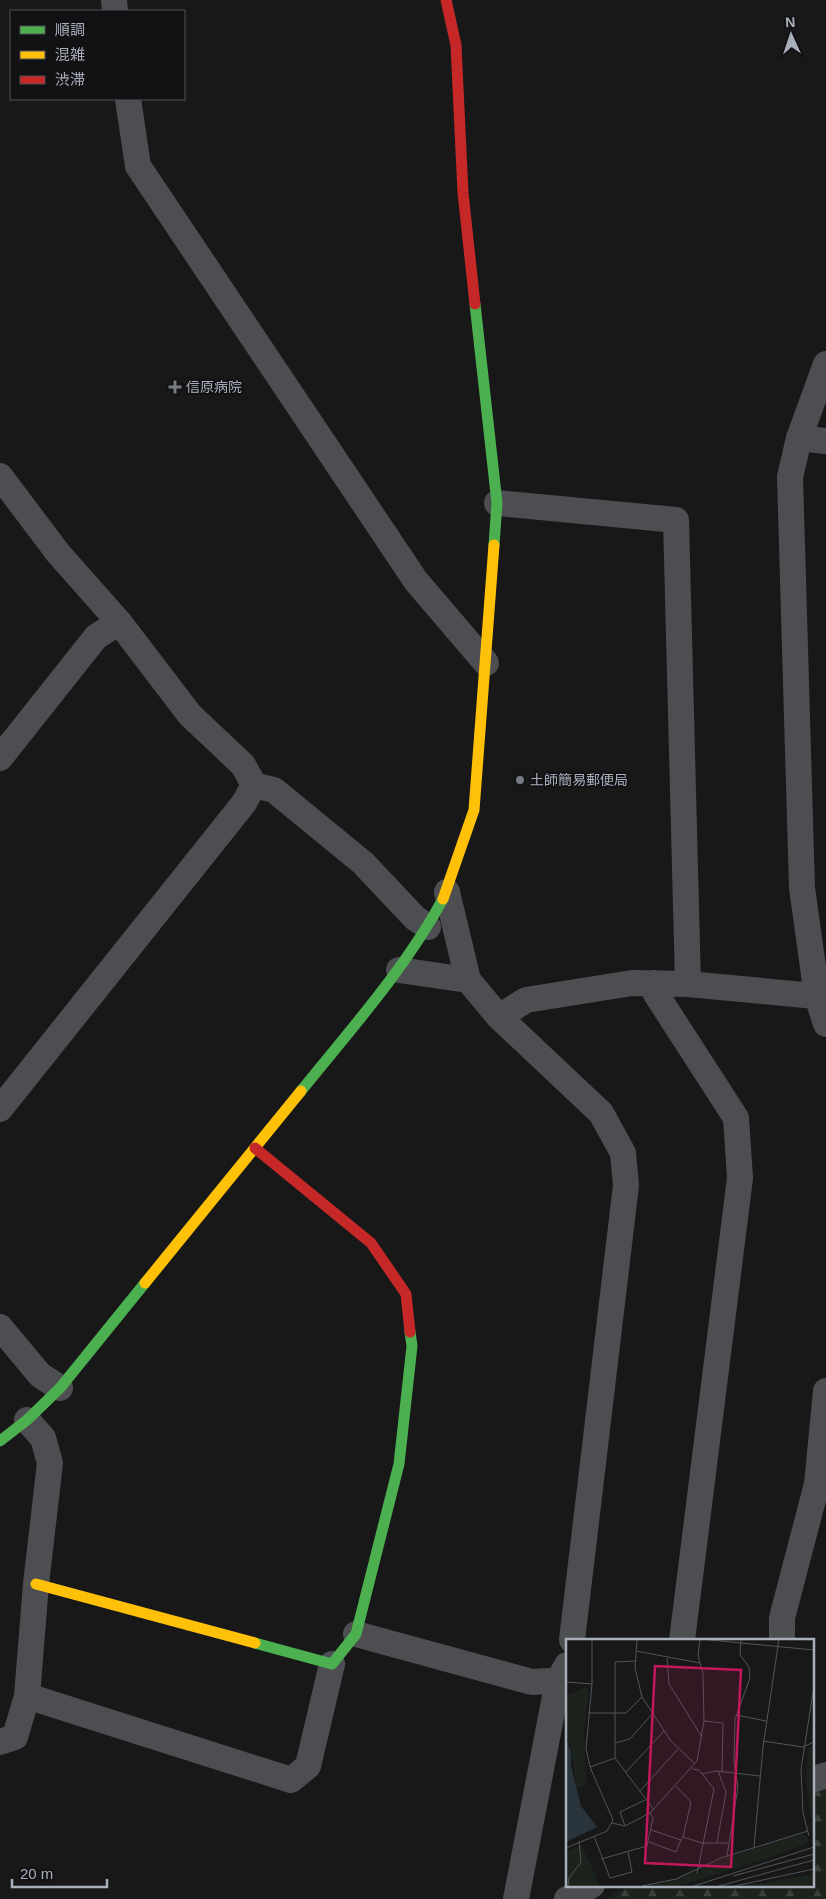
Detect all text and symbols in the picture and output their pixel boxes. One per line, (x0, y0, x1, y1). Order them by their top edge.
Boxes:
legend (10, 10, 185, 100)
north arrow (766, 10, 816, 60)
text: N (785, 14, 796, 30)
text: 順調 (55, 21, 85, 38)
text: 混雑 (55, 46, 85, 63)
text: 渋滞 (55, 71, 85, 88)
place label: 信原病院 (186, 379, 242, 395)
marker: 信原病院 (168, 380, 182, 394)
place label: 土師簡易郵便局 (530, 772, 628, 788)
marker: 土師簡易郵便局 (514, 774, 526, 786)
inset map (566, 1639, 814, 1886)
scale bar (12, 1856, 108, 1888)
text: 20 m (20, 1865, 53, 1882)

